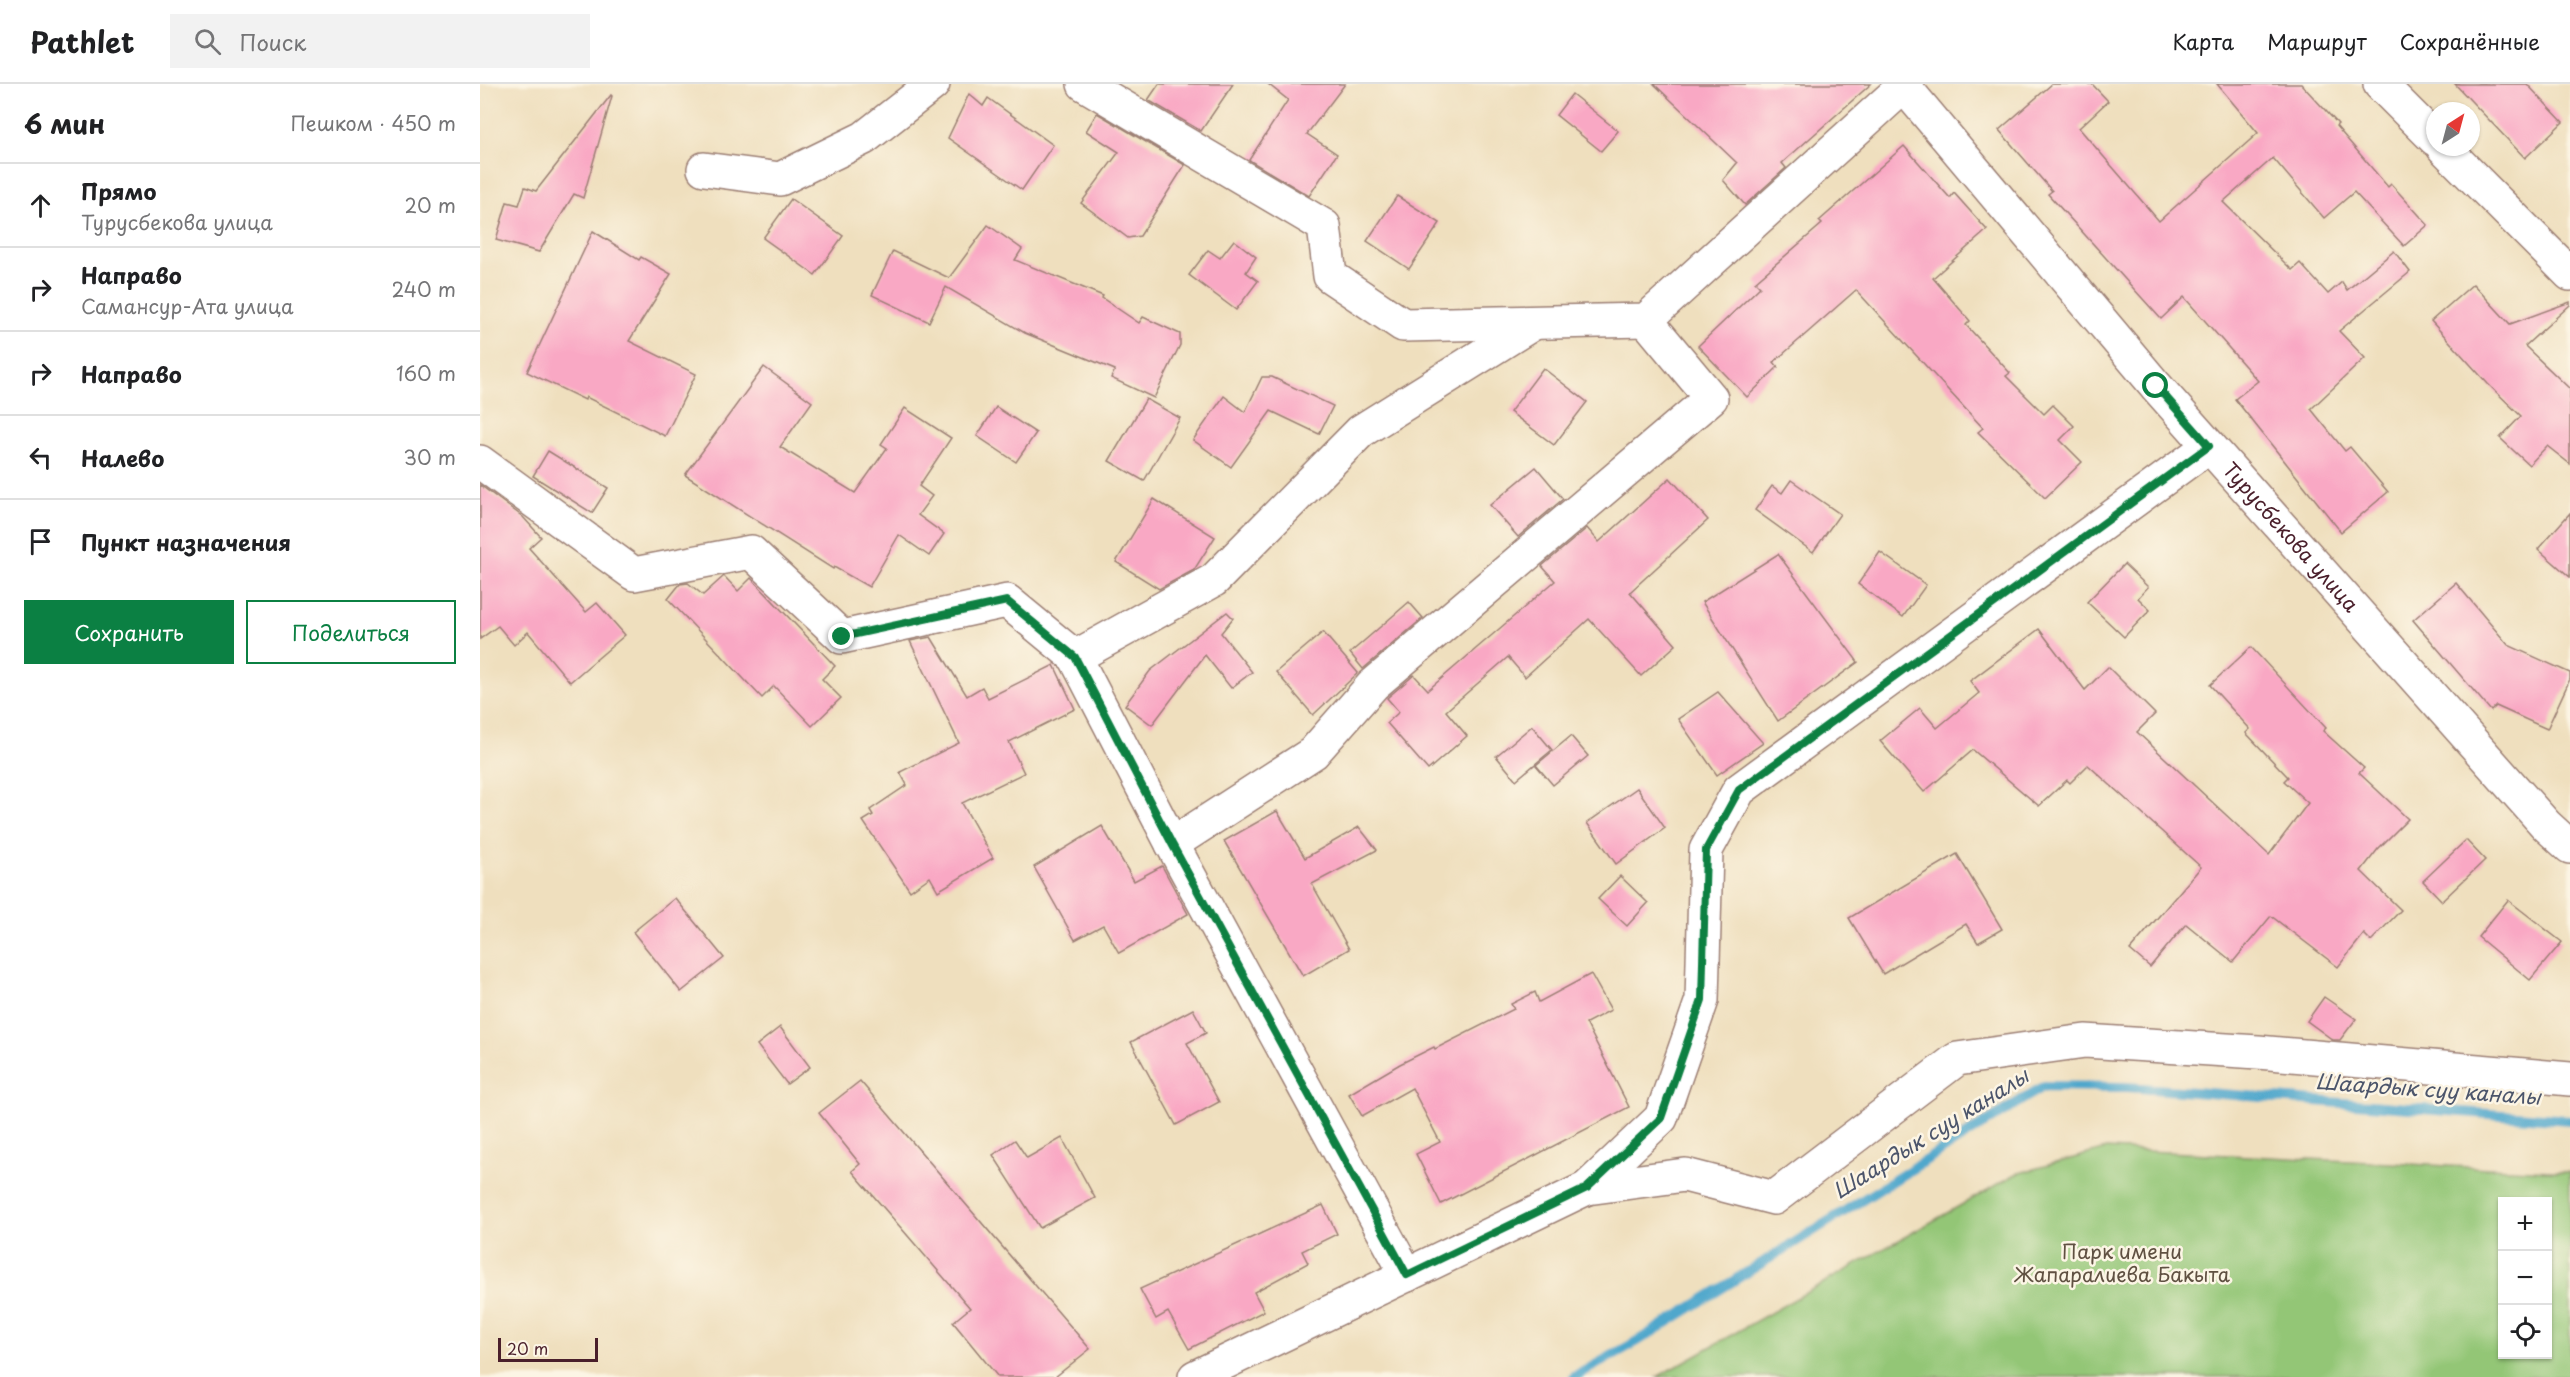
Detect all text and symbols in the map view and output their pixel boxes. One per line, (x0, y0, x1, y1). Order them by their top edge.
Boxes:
search box (170, 14, 590, 68)
text: Pathlet (30, 20, 134, 63)
icon: search (191, 25, 224, 58)
text: Поиск (239, 25, 306, 58)
text: Карта (2173, 25, 2234, 57)
text: Маршрут (2267, 25, 2367, 57)
text: Сохранённые (2400, 25, 2540, 57)
north arrow (2426, 102, 2480, 156)
text: 6 мин (24, 104, 105, 143)
text: Пешком · 450 m (290, 108, 456, 138)
text: Прямо (81, 174, 156, 207)
icon: ahead (24, 189, 57, 222)
text: 20 m (404, 190, 456, 220)
text: Турусбекова улица (81, 207, 273, 237)
text: Направо (81, 258, 182, 291)
icon: right (24, 273, 57, 306)
text: 240 m (391, 274, 456, 304)
text: Самансур-Ата улица (81, 291, 294, 321)
icon: right (24, 357, 57, 390)
text: Направо (81, 357, 182, 390)
text: 160 m (396, 358, 456, 388)
route start (2142, 372, 2168, 398)
icon: left (24, 441, 57, 474)
text: Налево (81, 441, 164, 474)
text: 30 m (403, 442, 456, 472)
street label: Турусбекова улица (2216, 455, 2366, 619)
icon: arrive (24, 525, 57, 558)
text: Пункт назначения (81, 525, 291, 558)
button: Сохранить (24, 600, 234, 664)
button: Поделиться (246, 600, 456, 664)
route end (828, 623, 854, 649)
water label: Шаардык суу каналы (1826, 1058, 2035, 1206)
water label: Шаардык суу каналы (2315, 1064, 2543, 1112)
map controls (2498, 1197, 2552, 1359)
button: + (2498, 1197, 2552, 1251)
park label: Парк имени Жапаралиева Бакыта (2014, 1236, 2231, 1289)
button: − (2498, 1251, 2552, 1305)
button: locate (2498, 1305, 2552, 1359)
scale bar (498, 1335, 598, 1362)
text: 20 m (507, 1336, 548, 1360)

